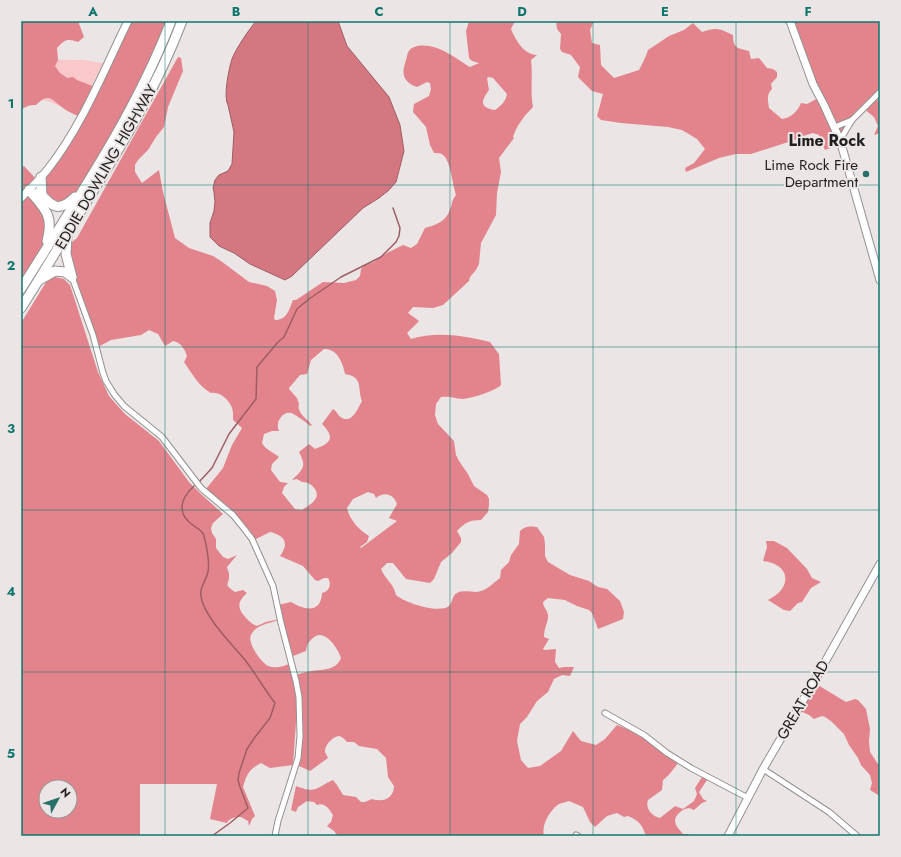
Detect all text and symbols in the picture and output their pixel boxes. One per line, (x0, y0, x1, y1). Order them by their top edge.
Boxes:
text: A (87, 2, 98, 21)
text: B (232, 2, 241, 21)
text: C (374, 2, 384, 21)
text: D (517, 2, 527, 21)
text: E (661, 2, 669, 21)
text: F (804, 2, 812, 21)
street label: EDDIE DOWLING HIGHWAY (50, 80, 163, 254)
text: 1 (8, 94, 14, 113)
district label: Lime Rock (789, 129, 866, 152)
place label: Lime Rock Fire Department (765, 154, 858, 193)
marker: Lime Rock Fire Department (861, 169, 871, 179)
text: 2 (7, 256, 15, 275)
text: 3 (7, 419, 15, 438)
text: 4 (6, 582, 16, 601)
street label: GREAT ROAD (771, 656, 835, 744)
text: 5 (7, 744, 15, 763)
north arrow (38, 779, 78, 819)
text: N (57, 784, 75, 801)

